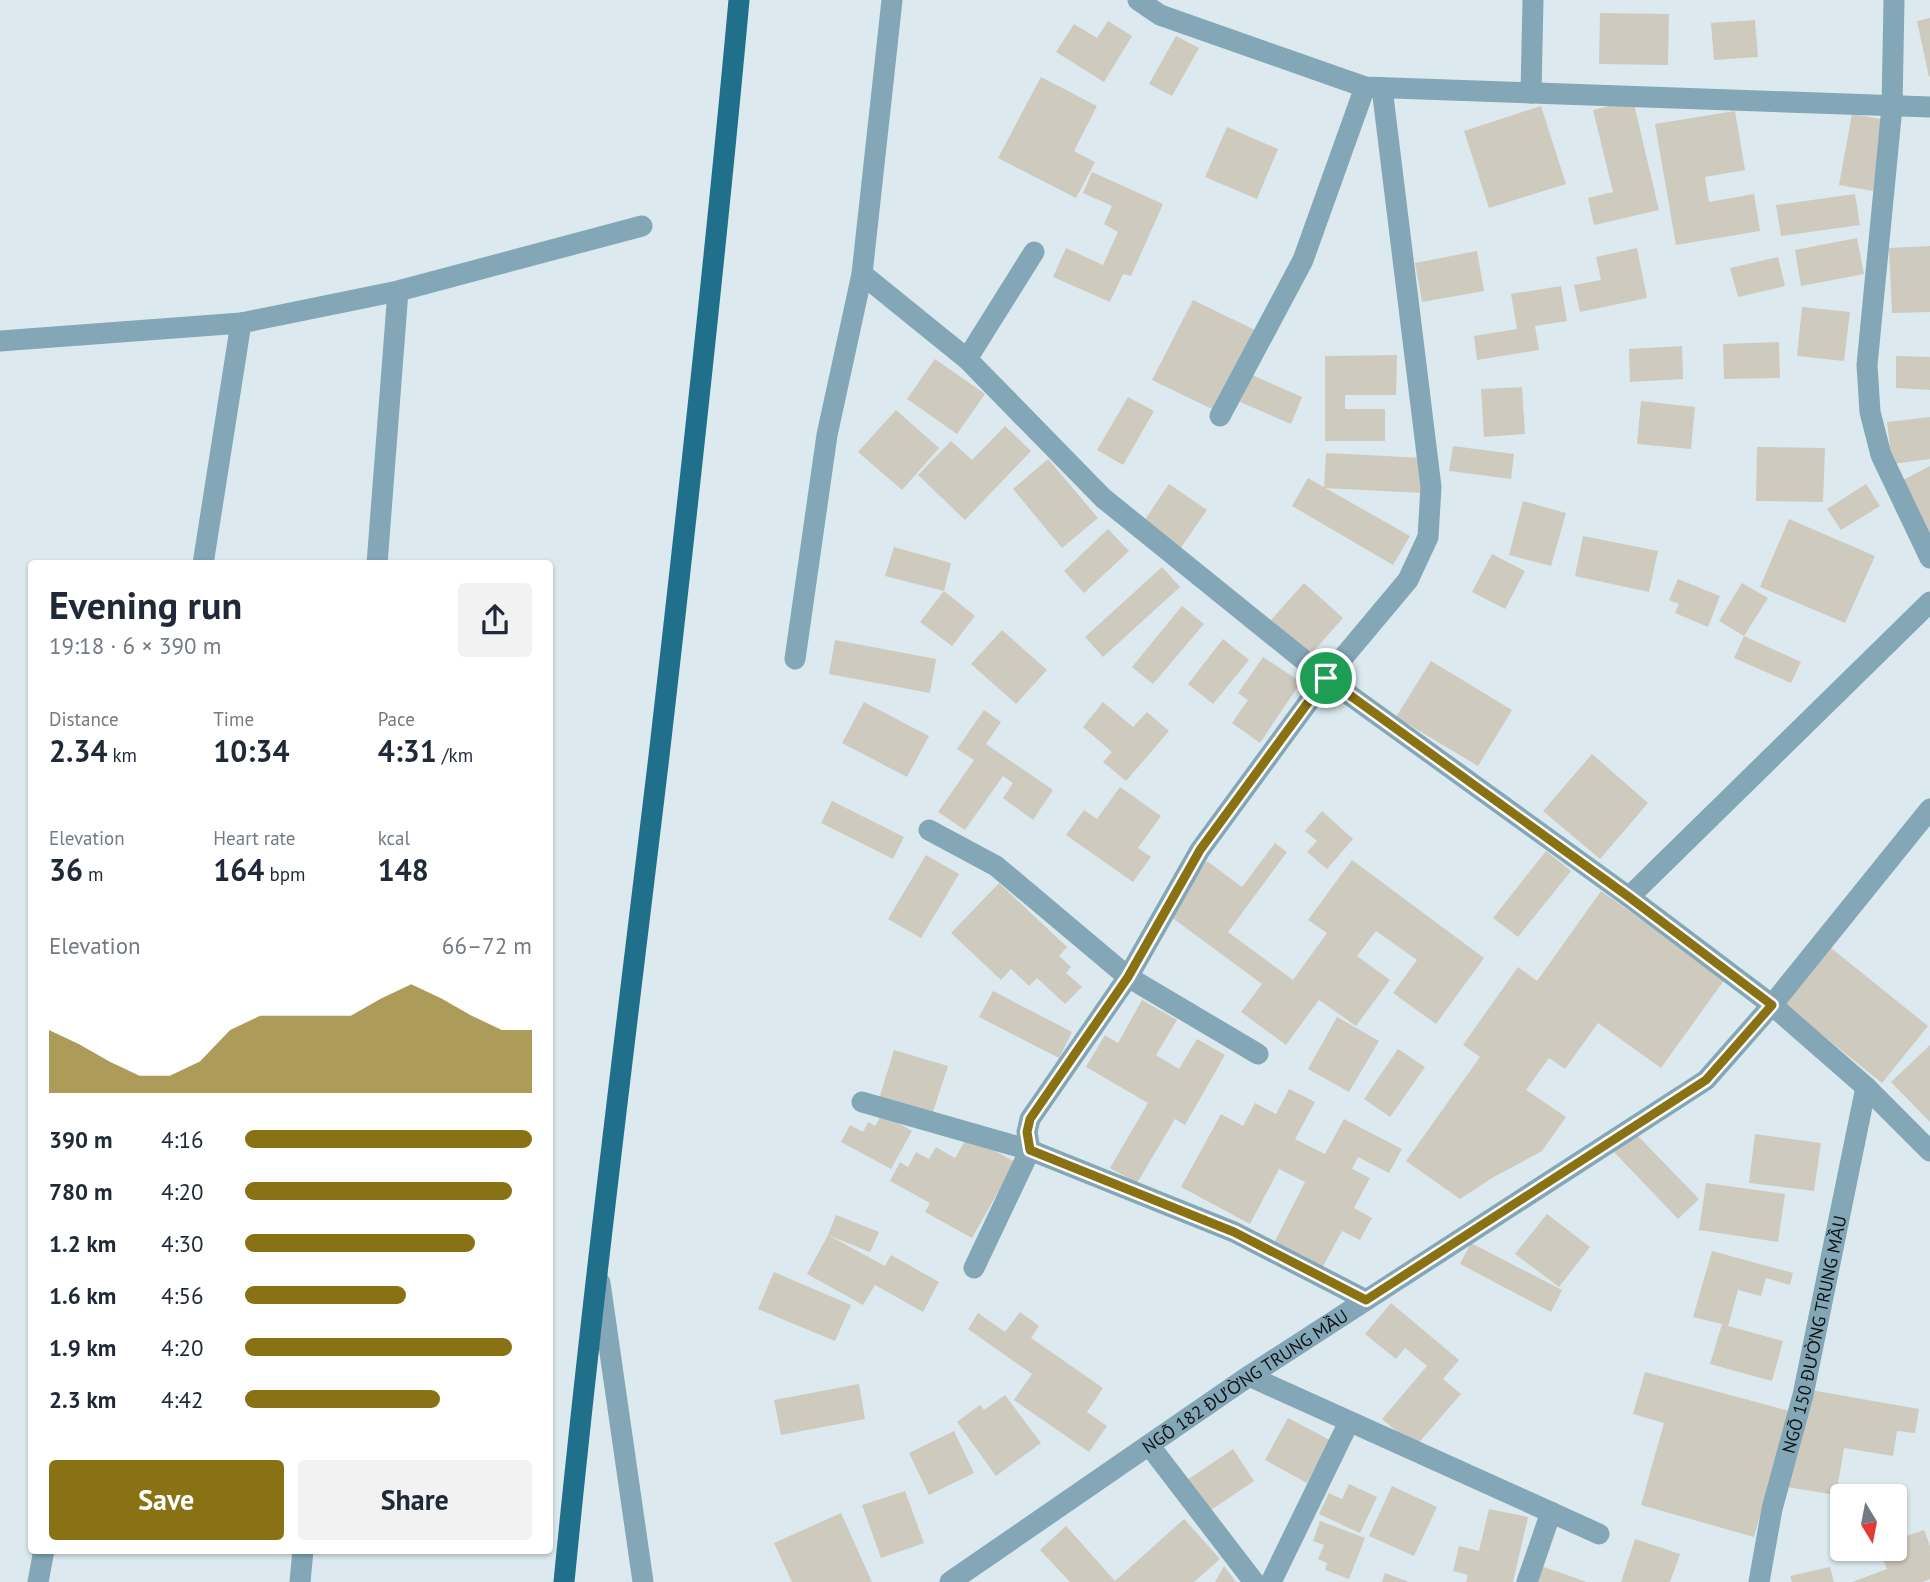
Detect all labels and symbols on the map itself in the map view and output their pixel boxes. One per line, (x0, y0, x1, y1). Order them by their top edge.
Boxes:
pin (1296, 648, 1356, 708)
street label: NGÕ 150 ĐƯỜNG TRUNG MẦU (1776, 1213, 1851, 1456)
street label: NGÕ 182 ĐƯỜNG TRUNG MẦU (1137, 1304, 1352, 1458)
north arrow (1830, 1484, 1908, 1561)

